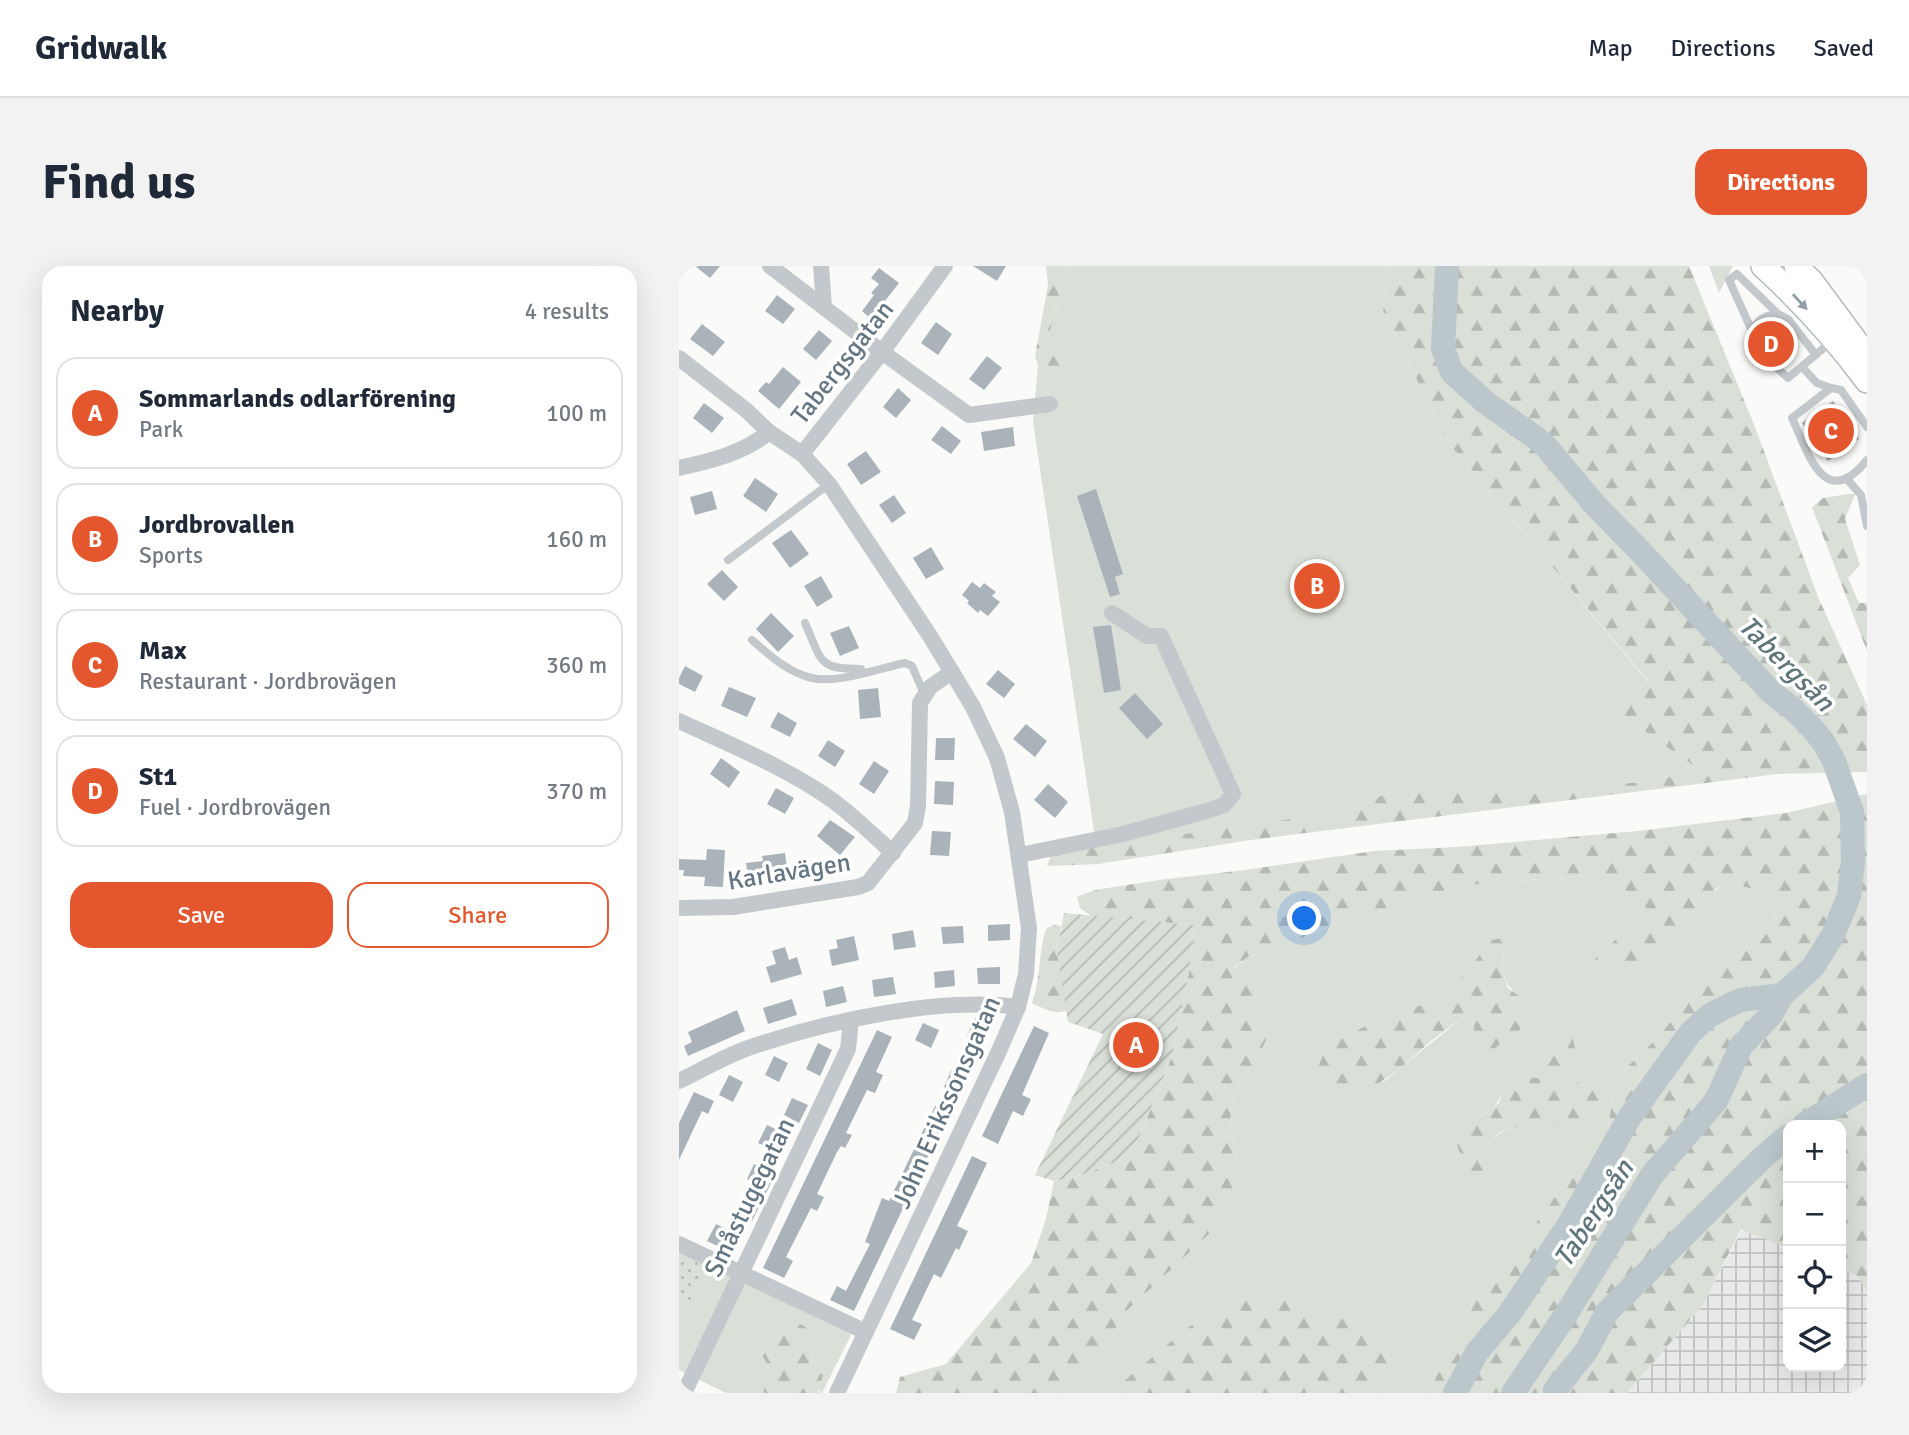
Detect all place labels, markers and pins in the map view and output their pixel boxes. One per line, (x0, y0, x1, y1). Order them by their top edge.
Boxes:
pin: D (1748, 318, 1794, 370)
pin: C (1808, 405, 1854, 457)
pin: B (1294, 560, 1340, 612)
pin: A (1113, 1019, 1159, 1071)

